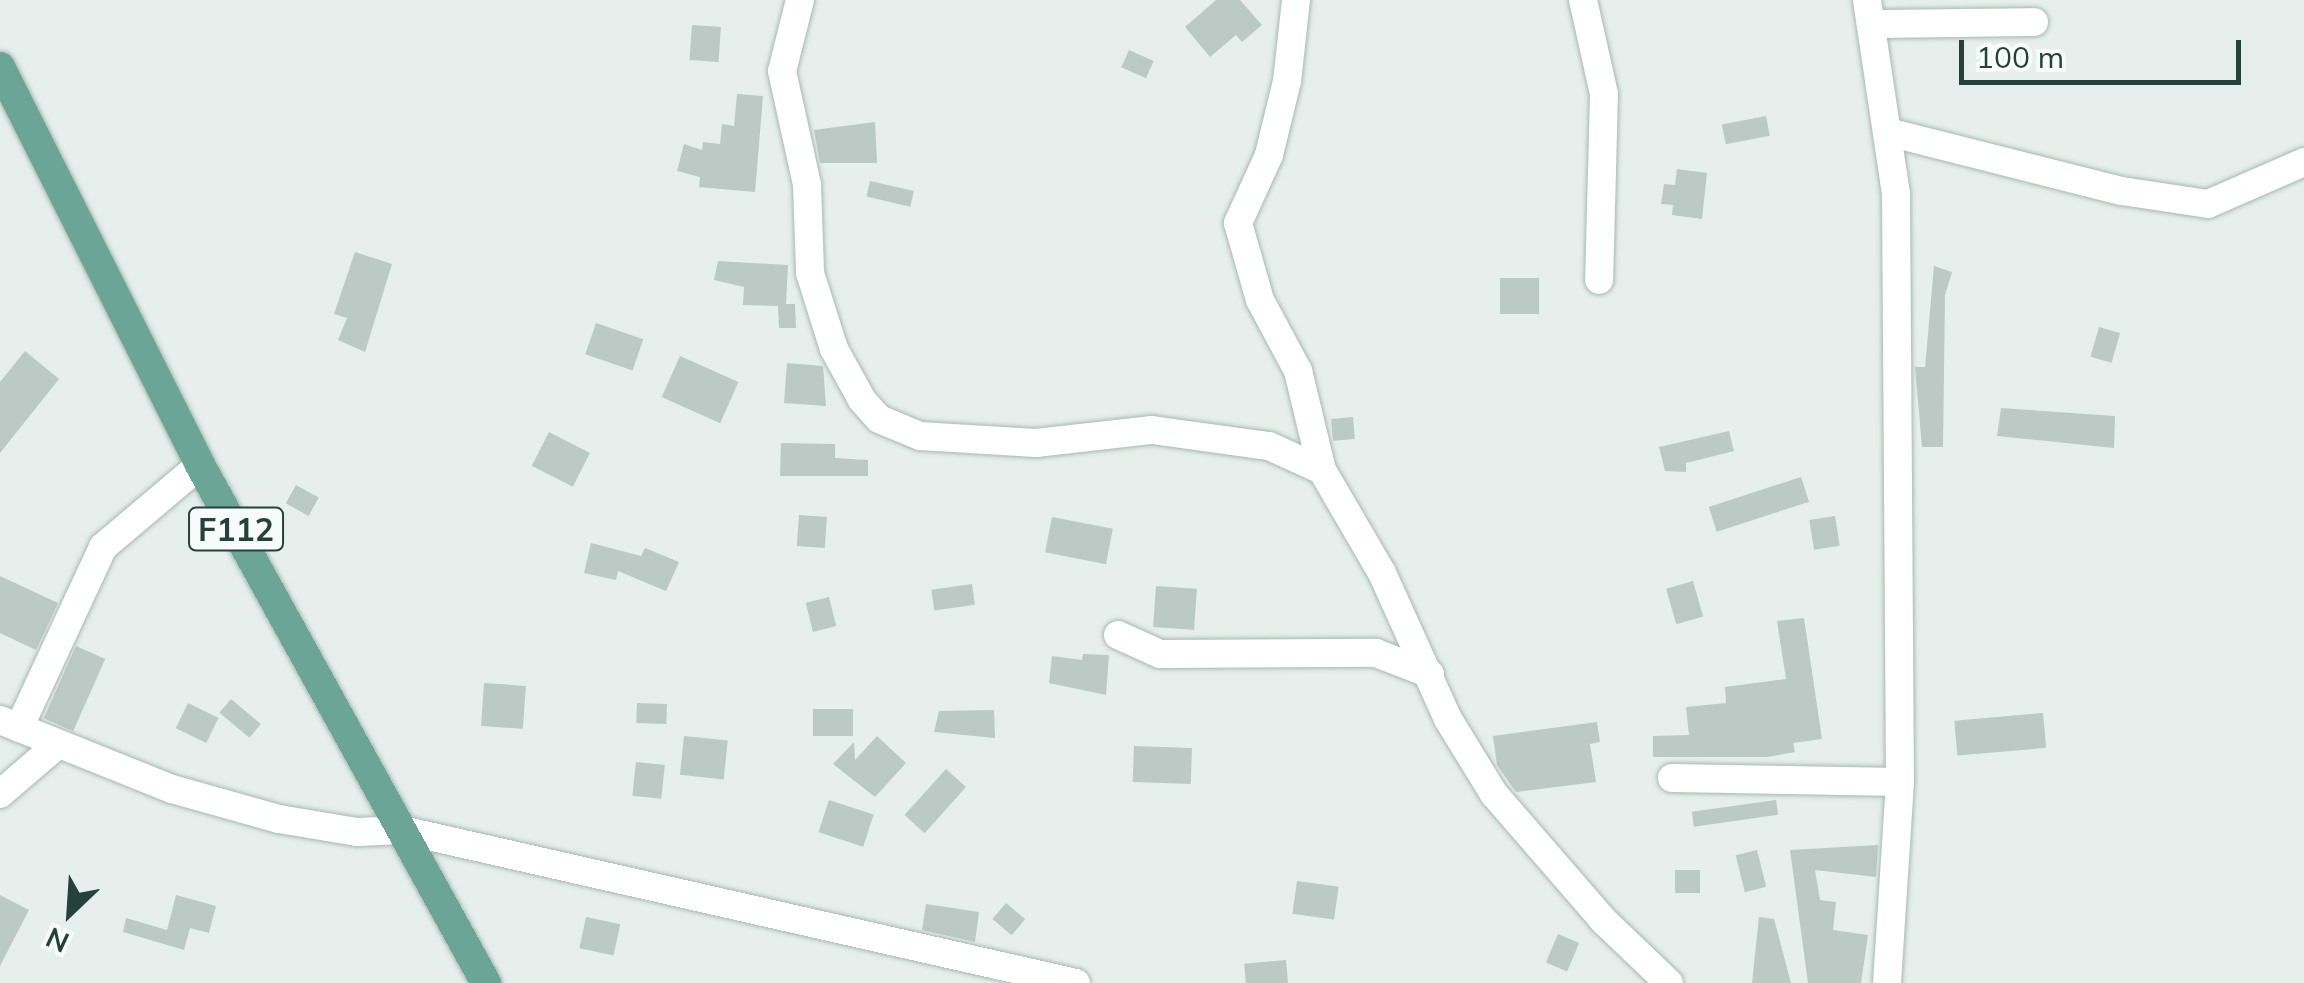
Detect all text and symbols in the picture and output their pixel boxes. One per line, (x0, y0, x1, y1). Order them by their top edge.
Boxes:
scale bar (1964, 20, 2246, 82)
text: 100 m (1976, 38, 2064, 76)
road number: F112 (186, 502, 286, 556)
north arrow (20, 863, 120, 963)
text: N (40, 920, 74, 961)

